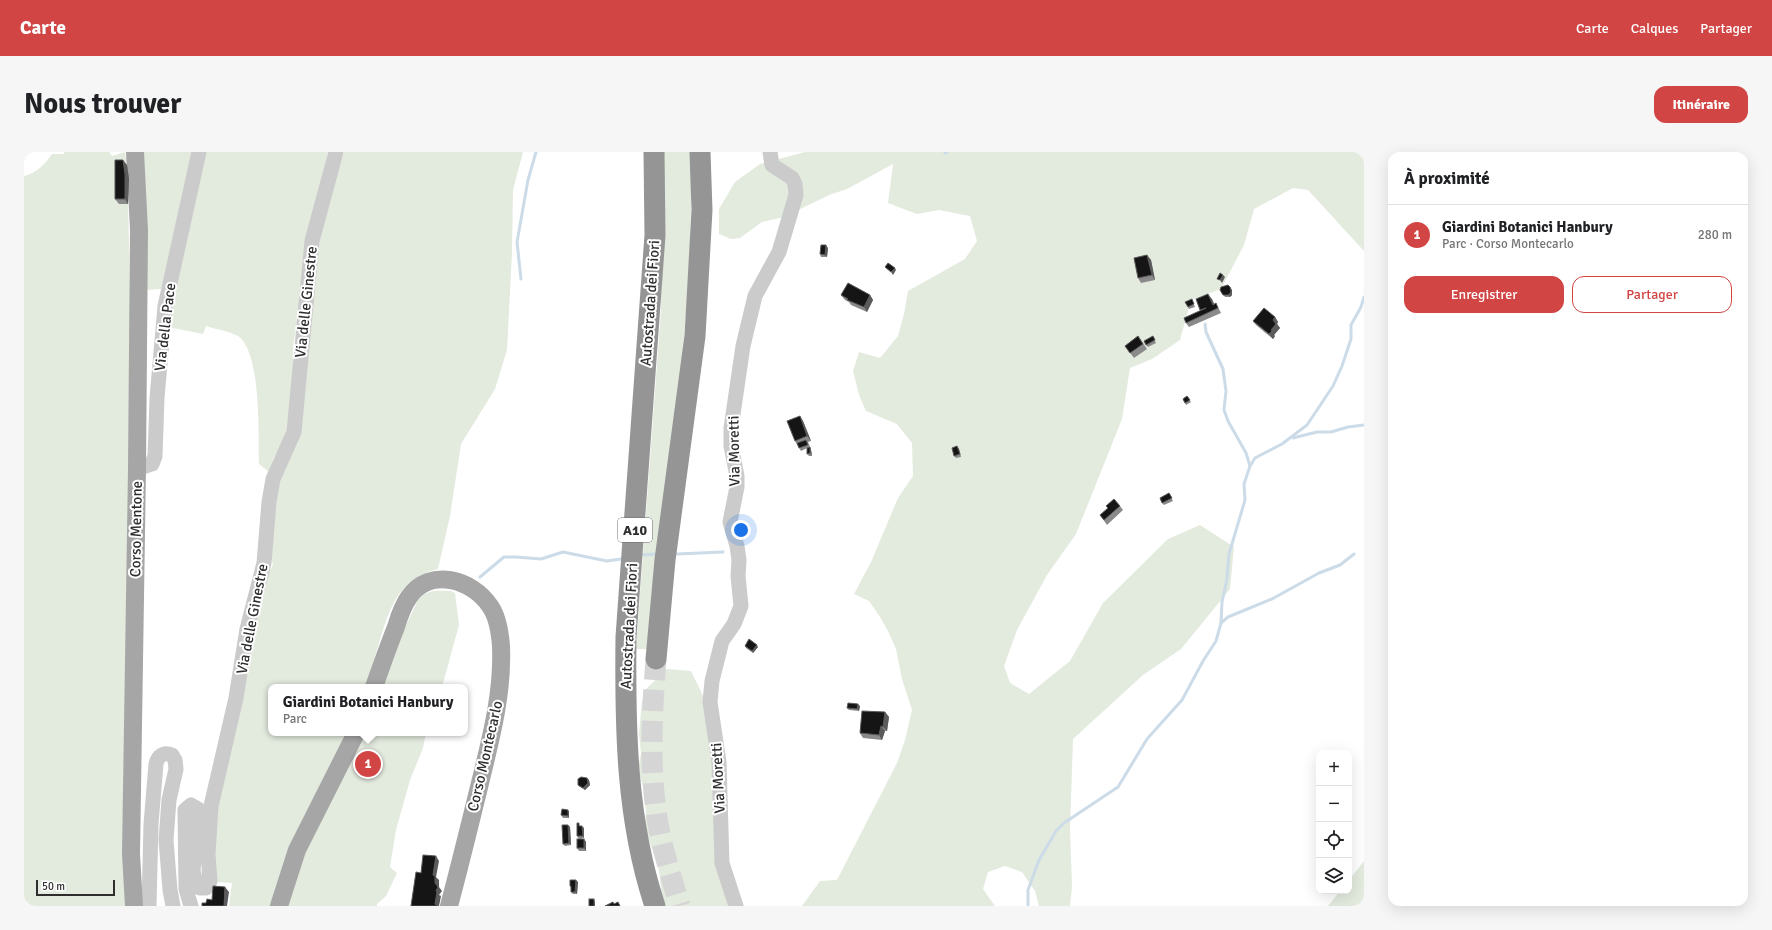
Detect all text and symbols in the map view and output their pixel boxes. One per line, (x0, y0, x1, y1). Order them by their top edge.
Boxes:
text: Carte (20, 16, 66, 40)
text: Carte (1576, 20, 1609, 37)
text: Calques (1631, 20, 1678, 37)
text: Partager (1700, 20, 1752, 37)
button: Itinéraire (1654, 86, 1748, 123)
text: Nous trouver (24, 87, 181, 121)
text: À proximité (1404, 168, 1490, 189)
text: Giardini Botanici Hanbury (1442, 218, 1613, 236)
text: 1 (1413, 227, 1421, 243)
text: 280 m (1698, 227, 1732, 243)
text: Parc · Corso Montecarlo (1442, 236, 1574, 252)
street label: Autostrada dei Fiori (637, 239, 663, 367)
street label: Via delle Ginestre (291, 245, 321, 359)
button: Enregistrer (1404, 276, 1564, 313)
button: Partager (1572, 276, 1732, 313)
street label: Via della Pace (151, 282, 179, 372)
street label: Via Moretti (724, 415, 744, 487)
street label: Corso Mentone (126, 481, 146, 577)
road number: A10 (618, 518, 652, 542)
your location (731, 520, 751, 540)
street label: Via delle Ginestre (232, 562, 272, 676)
street label: Autostrada dei Fiori (617, 563, 641, 689)
popup (268, 684, 468, 736)
text: Giardini Botanici Hanbury (283, 693, 453, 711)
street label: Corso Montecarlo (464, 699, 507, 813)
text: Parc (283, 711, 307, 727)
street label: Via Moretti (707, 742, 729, 814)
pin: 1 (355, 749, 381, 779)
map controls (1316, 750, 1352, 894)
button: + (1316, 750, 1352, 786)
button: − (1316, 786, 1352, 822)
button: locate (1316, 822, 1352, 858)
button: layers (1316, 858, 1352, 894)
scale bar (36, 878, 115, 897)
text: 50 m (42, 880, 65, 893)

